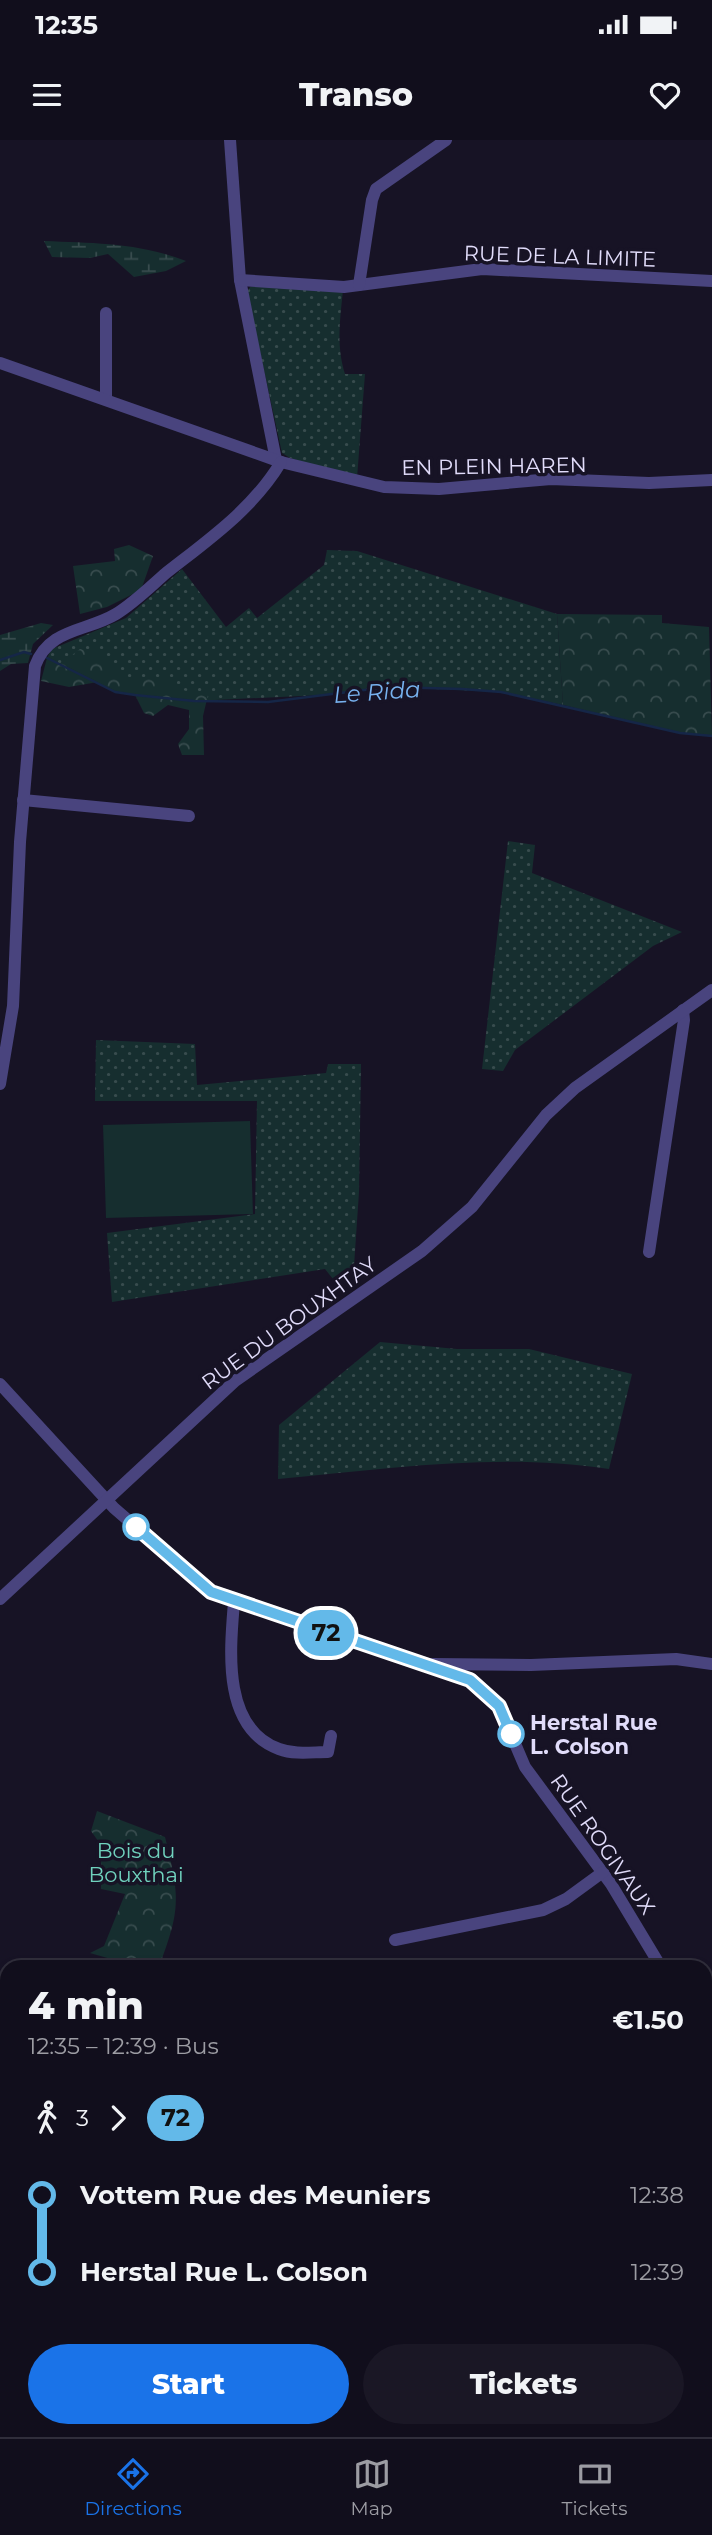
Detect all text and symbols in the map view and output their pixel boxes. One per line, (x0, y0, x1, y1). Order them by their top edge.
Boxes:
text: 12:35 (35, 9, 98, 41)
text: Transo (299, 75, 413, 114)
icon: menu (28, 76, 66, 114)
icon: heart (646, 76, 684, 114)
street label: RUE DE LA LIMITE (463, 240, 657, 272)
street label: EN PLEIN HAREN (401, 452, 587, 480)
water label: Le Rida (332, 675, 422, 709)
street label: RUE DU BOUXHTAY (197, 1251, 382, 1395)
unlabelled marker (123, 1514, 149, 1540)
line badge: 72 (294, 1610, 358, 1656)
text: 72 (311, 1618, 341, 1647)
place label: Herstal Rue L. Colson (530, 1710, 658, 1759)
marker: Herstal Rue L. Colson (498, 1721, 524, 1747)
street label: RUE ROGIVAUX (545, 1769, 661, 1919)
park label: Bois du Bouxthai (88, 1838, 184, 1887)
text: 4 min (28, 1982, 144, 2029)
text: €1.50 (613, 2004, 684, 2036)
text: 12:35 – 12:39 · Bus (28, 2032, 219, 2060)
icon: walk (28, 2099, 66, 2137)
icon: forward (99, 2099, 137, 2137)
text: 72 (161, 2103, 190, 2132)
text: 3 (76, 2104, 89, 2132)
text: Vottem Rue des Meuniers (80, 2179, 431, 2211)
text: 12:38 (630, 2181, 684, 2209)
text: Herstal Rue L. Colson (80, 2256, 368, 2288)
text: 12:39 (631, 2258, 684, 2286)
button: Start (28, 2344, 349, 2424)
button: Tickets (363, 2344, 684, 2424)
tab: Directions (84, 2455, 182, 2520)
tab: Map (351, 2455, 393, 2520)
tab: Tickets (562, 2455, 628, 2520)

